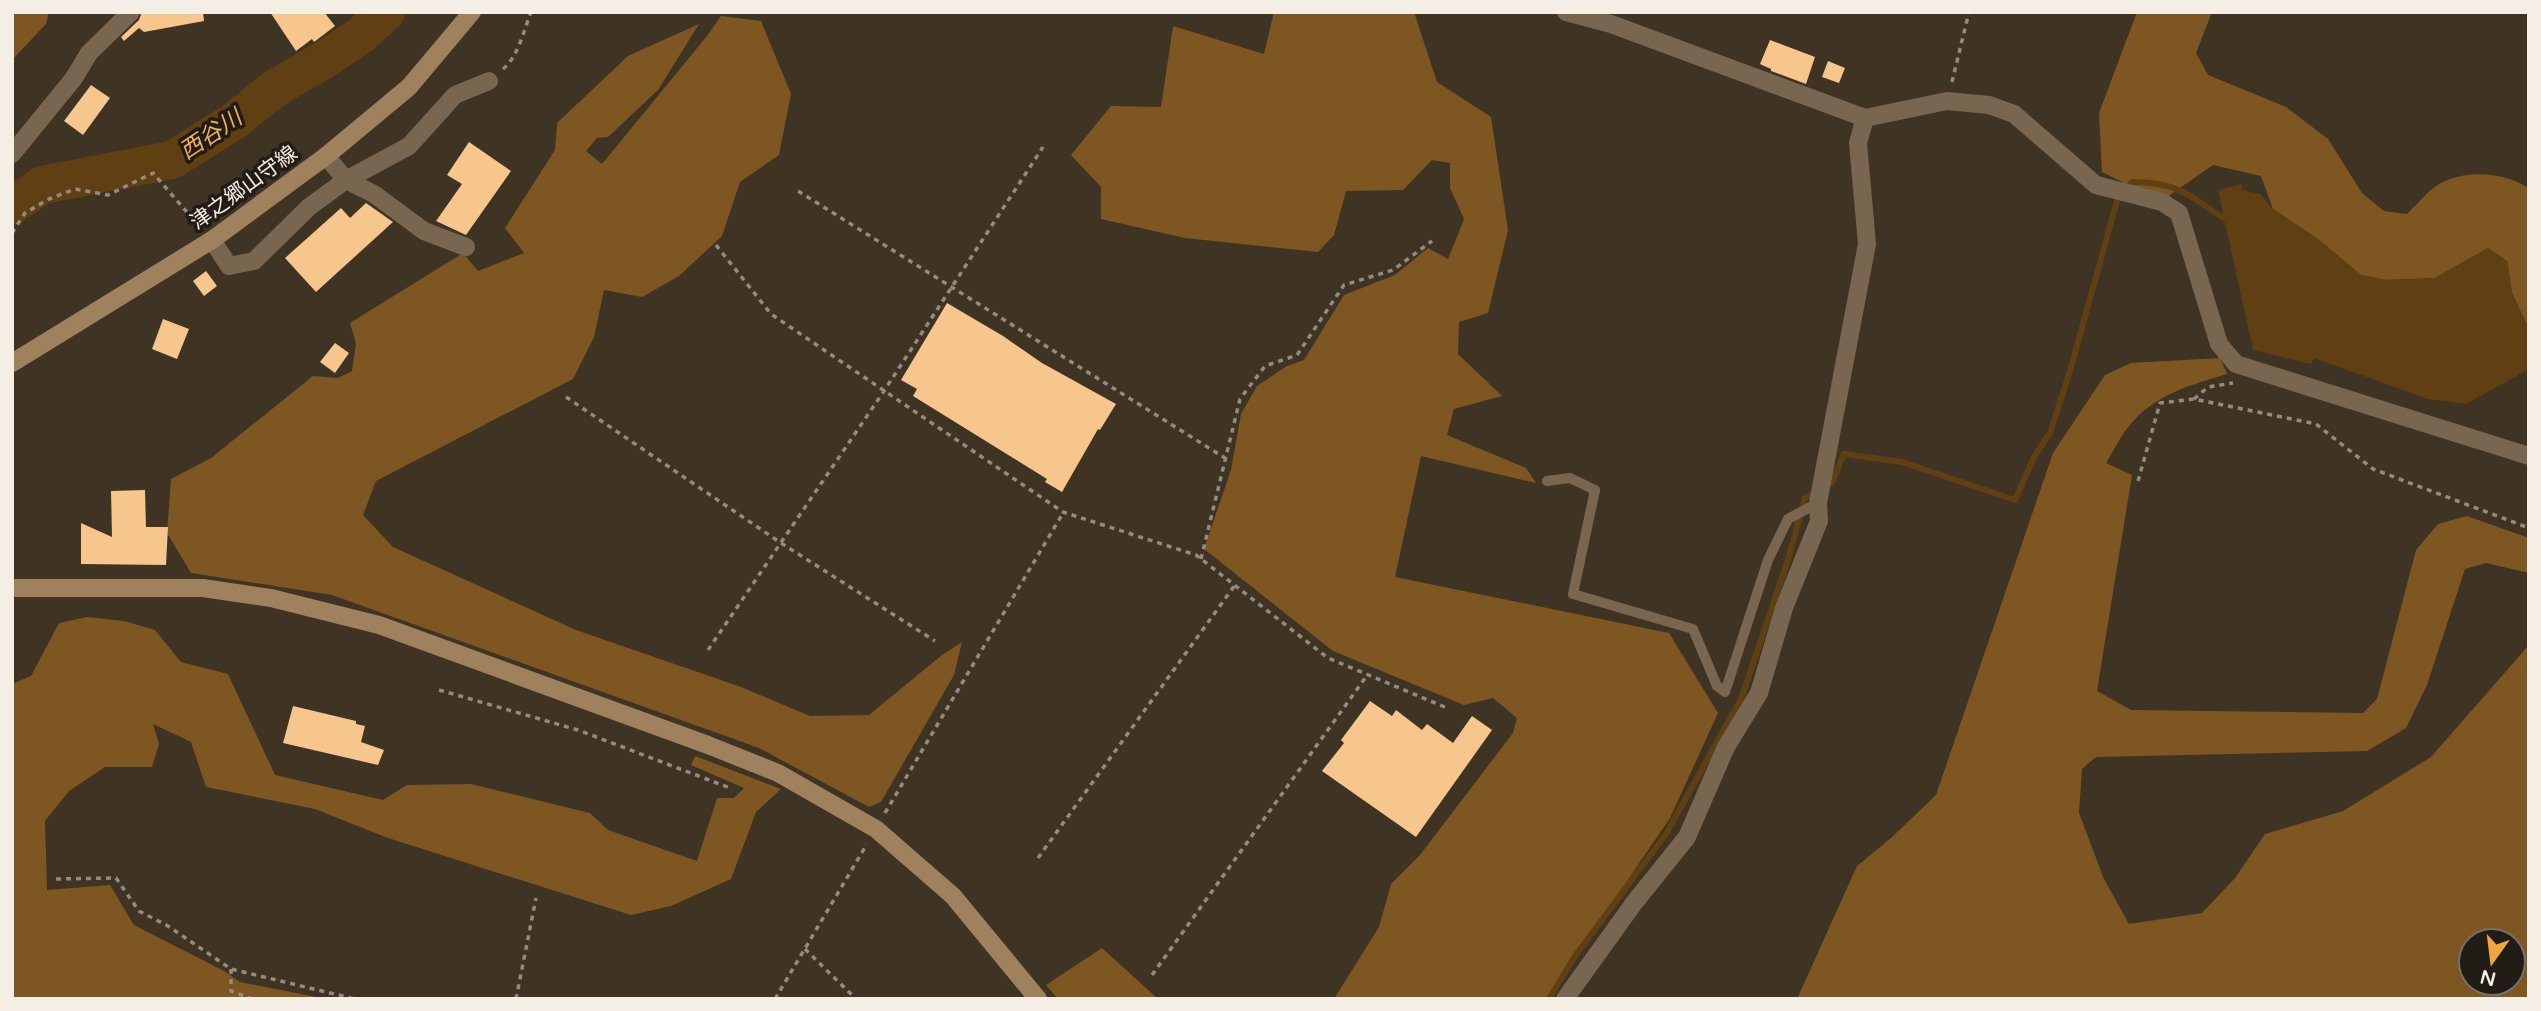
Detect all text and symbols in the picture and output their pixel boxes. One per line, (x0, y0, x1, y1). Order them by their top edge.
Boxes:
water label: 西谷川 (175, 102, 250, 166)
street label: 津之郷山守線 (186, 141, 302, 235)
north arrow (2457, 927, 2527, 997)
text: N (2478, 965, 2498, 990)

